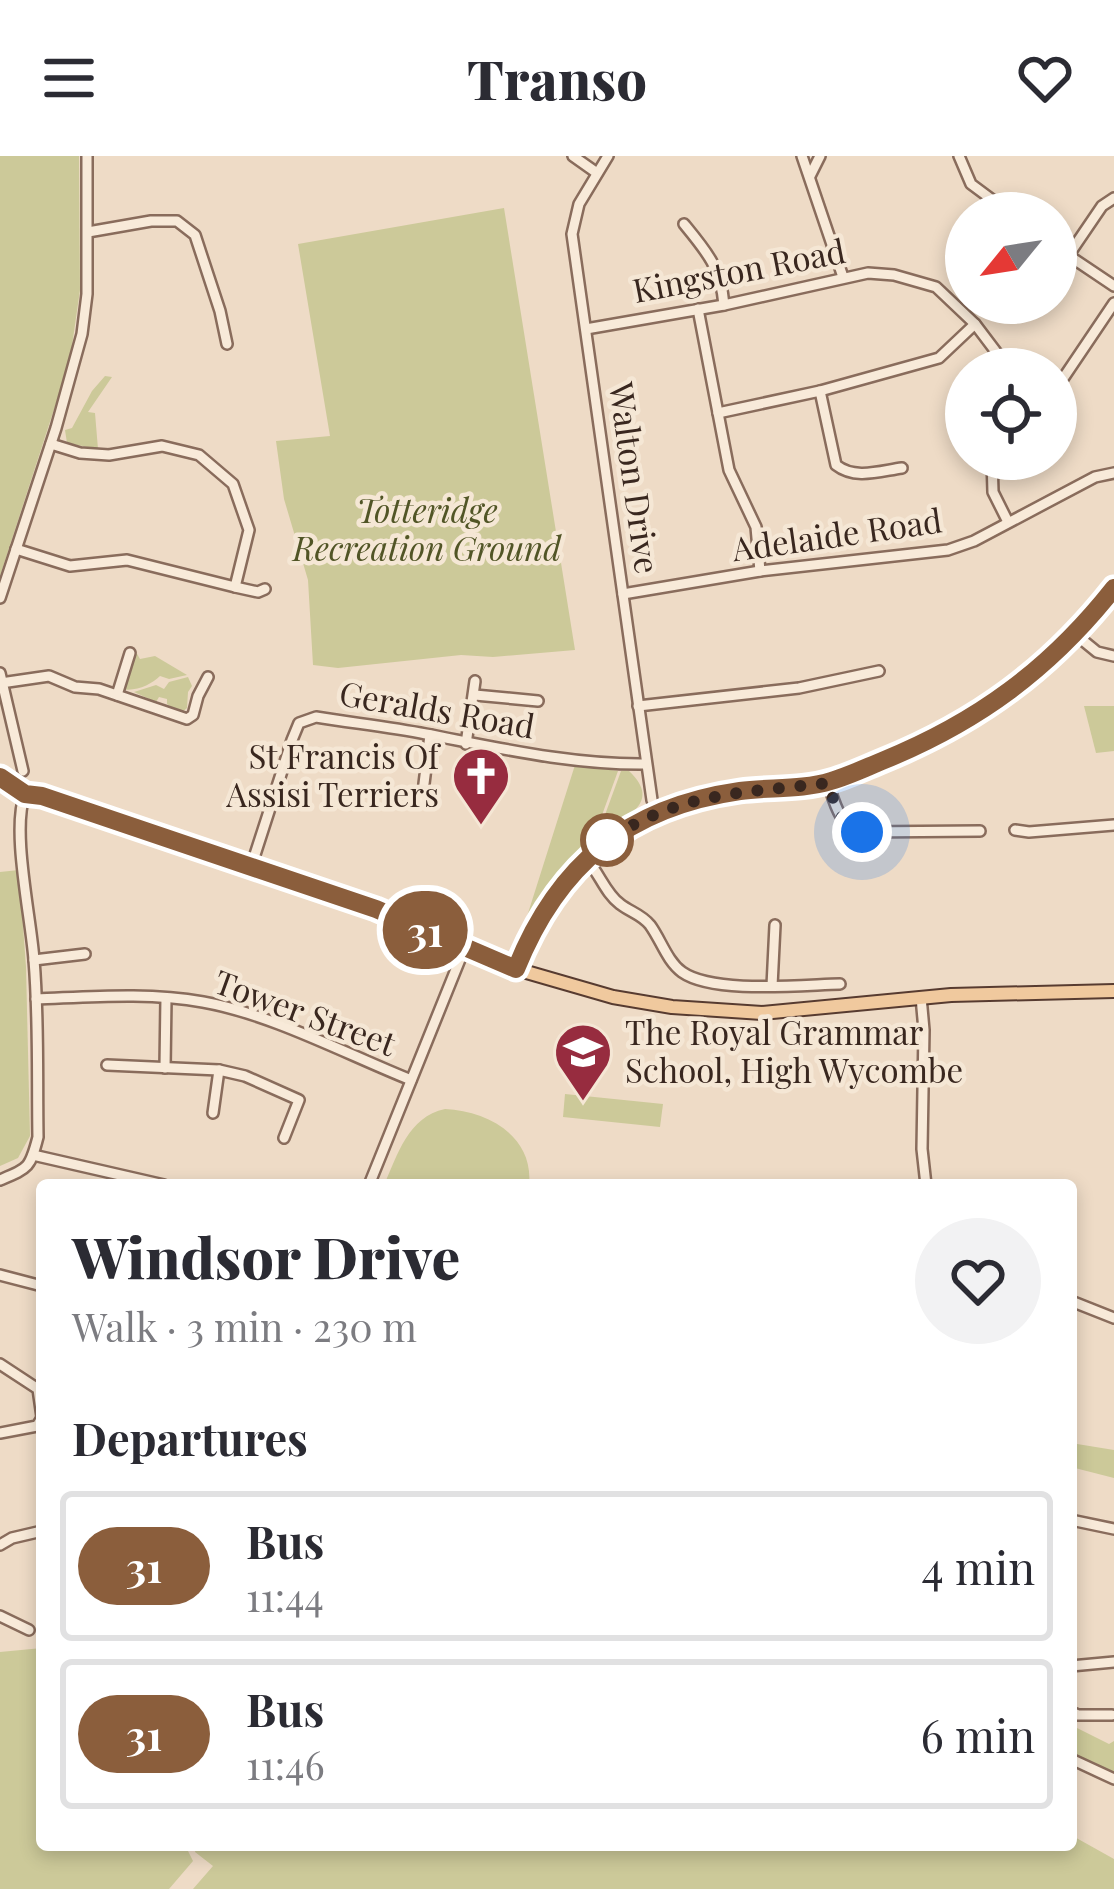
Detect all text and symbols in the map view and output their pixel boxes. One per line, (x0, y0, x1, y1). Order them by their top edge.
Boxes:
text: Transo (467, 42, 647, 114)
icon: menu (36, 45, 102, 111)
icon: heart (1012, 45, 1078, 111)
north arrow (945, 192, 1077, 324)
map controls (945, 192, 1077, 480)
street label: Kingston Road (629, 227, 849, 311)
button: locate (945, 348, 1077, 480)
street label: Walton Drive (601, 378, 671, 576)
park label: Totteridge Recreation Ground (291, 487, 562, 569)
street label: Adelaide Road (728, 497, 944, 570)
street label: Geralds Road (336, 669, 538, 747)
place label: St Francis Of Assisi Terriers (225, 733, 441, 815)
church icon: St Francis Of Assisi Terriers (450, 745, 512, 827)
your location (832, 802, 892, 862)
unlabelled marker (582, 815, 632, 865)
line badge: 31 (371, 891, 479, 969)
text: 31 (407, 902, 443, 958)
street label: Tower Street (209, 958, 404, 1065)
place label: The Royal Grammar School, High Wycombe (625, 1009, 963, 1091)
school or university icon: The Royal Grammar School, High Wycombe (552, 1021, 614, 1103)
text: Windsor Drive (72, 1217, 460, 1293)
button: heart (915, 1218, 1041, 1344)
text: Walk · 3 min · 230 m (72, 1300, 417, 1352)
text: Departures (72, 1407, 308, 1467)
text: Bus (246, 1510, 324, 1570)
text: 4 min (922, 1536, 1035, 1596)
text: 31 (126, 1538, 162, 1594)
text: 11:44 (246, 1570, 324, 1622)
text: Bus (246, 1678, 324, 1738)
text: 6 min (921, 1704, 1035, 1764)
text: 31 (126, 1706, 162, 1762)
text: 11:46 (246, 1738, 325, 1790)

